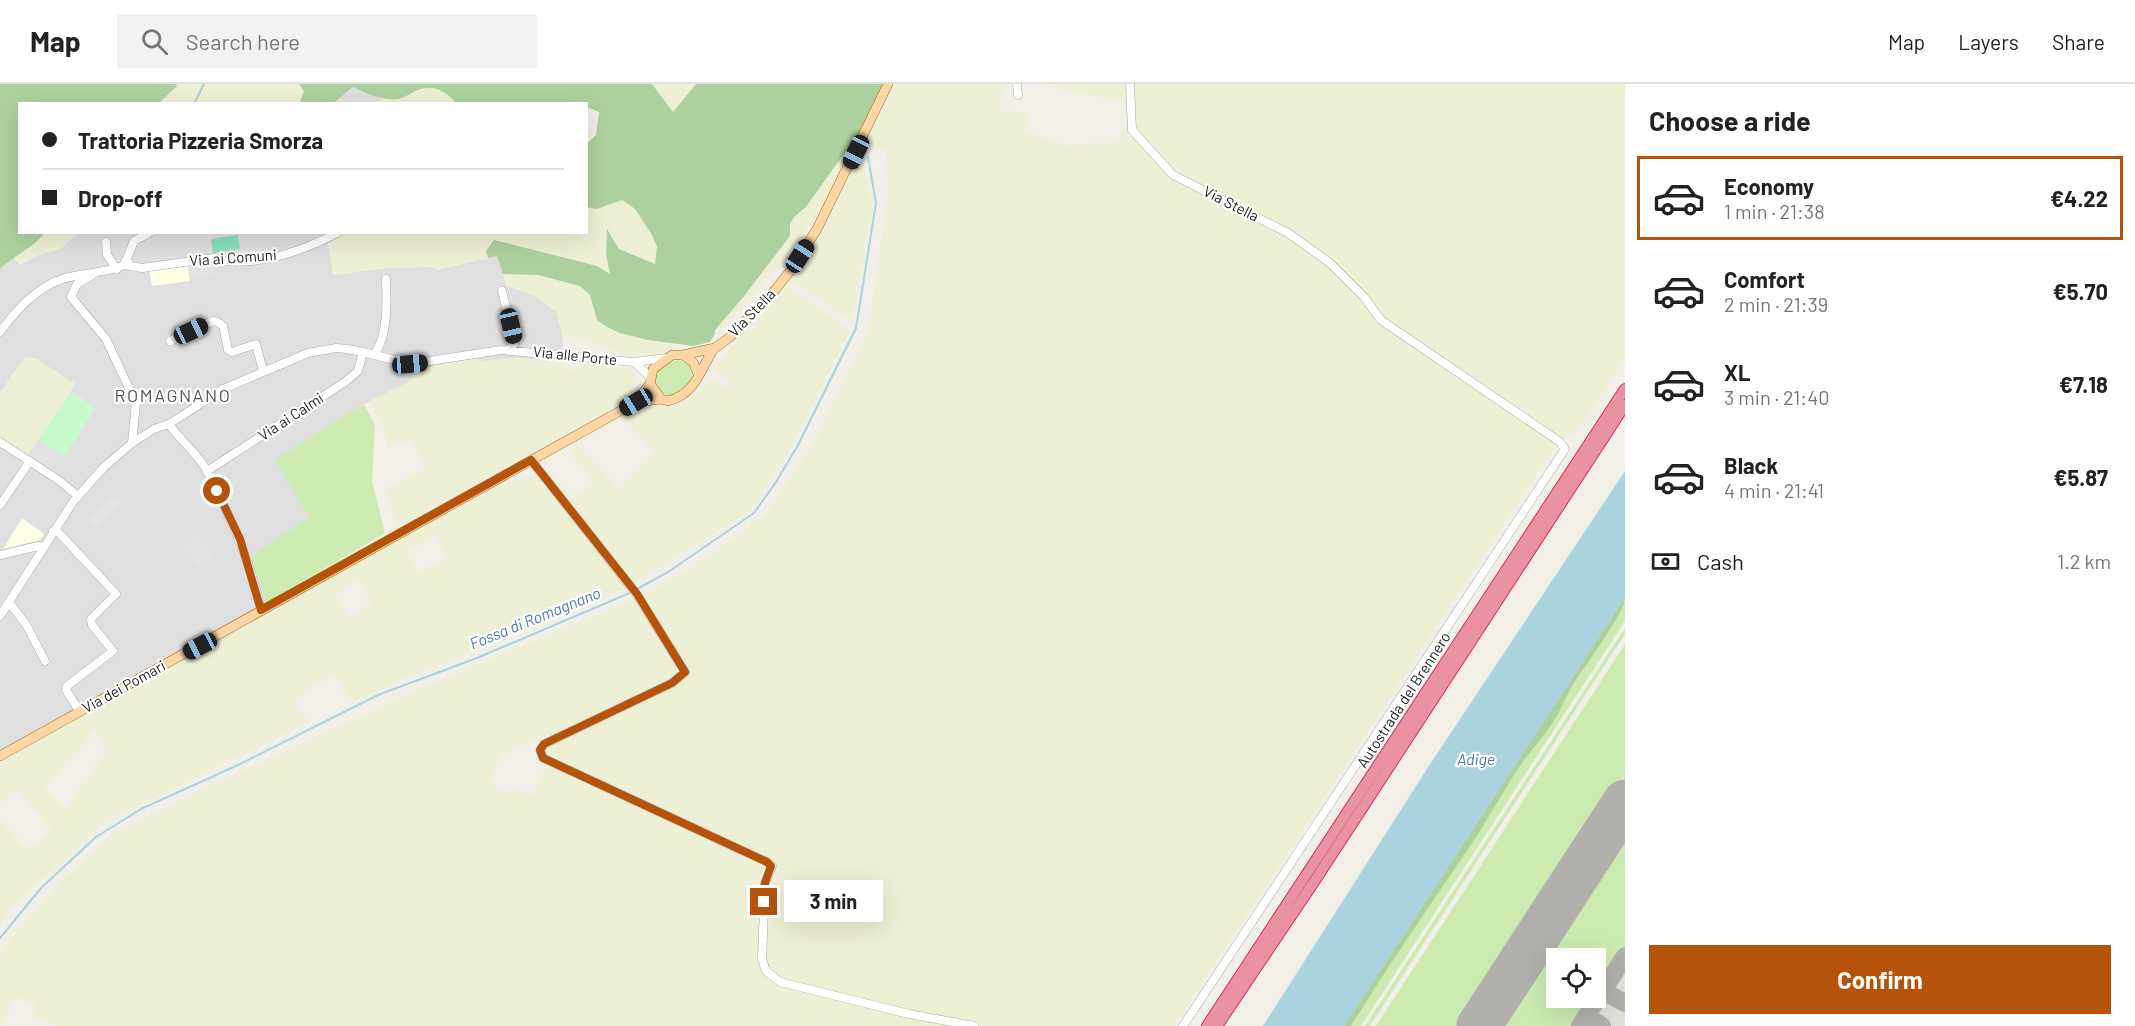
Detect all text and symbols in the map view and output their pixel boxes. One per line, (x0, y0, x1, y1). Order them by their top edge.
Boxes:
search box (117, 14, 537, 68)
text: Map (30, 24, 81, 58)
icon: search (138, 25, 171, 58)
text: Search here (186, 28, 300, 54)
text: Map (1888, 29, 1925, 54)
text: Layers (1958, 29, 2019, 54)
text: Share (2052, 29, 2105, 54)
text: Choose a ride (1649, 104, 1811, 136)
text: Trattoria Pizzeria Smorza (78, 127, 323, 153)
car (840, 132, 872, 172)
icon: car (1652, 171, 1706, 225)
text: Economy (1724, 173, 1814, 199)
street label: Via Stella (1201, 181, 1262, 225)
text: Drop-off (78, 185, 162, 211)
text: €4.22 (2050, 185, 2108, 211)
text: 1 min · 21:38 (1724, 199, 1825, 223)
car (783, 236, 817, 276)
street label: Via ai Comuni (189, 245, 277, 269)
icon: car (1652, 264, 1706, 318)
text: Comfort (1724, 266, 1805, 292)
text: €5.70 (2053, 278, 2108, 304)
street label: Via Stella (724, 285, 779, 340)
text: 2 min · 21:39 (1724, 292, 1828, 316)
car (498, 306, 524, 346)
car (171, 315, 211, 347)
street label: Via alle Porte (532, 342, 618, 368)
car (391, 353, 429, 375)
icon: car (1652, 357, 1706, 411)
text: XL (1724, 359, 1750, 385)
text: €7.18 (2059, 371, 2108, 397)
district label: ROMAGNANO (115, 384, 231, 406)
car (616, 385, 656, 419)
text: 3 min · 21:40 (1724, 385, 1829, 409)
street label: Via ai Calmi (254, 388, 326, 444)
icon: car (1652, 450, 1706, 504)
text: Black (1724, 452, 1778, 478)
text: €5.87 (2053, 464, 2108, 490)
route start (203, 477, 230, 504)
text: 4 min · 21:41 (1724, 478, 1824, 502)
icon: cash (1649, 545, 1682, 578)
text: Cash (1697, 548, 1744, 574)
text: 1.2 km (2057, 549, 2111, 573)
water label: Fossa di Romagnano (467, 583, 603, 652)
street label: Autostrada del Brennero (1353, 628, 1454, 771)
car (180, 630, 220, 662)
street label: Via dei Pomari (79, 656, 168, 716)
water label: Adige (1457, 749, 1495, 768)
callout: 3 min (785, 881, 884, 923)
route end (750, 888, 777, 915)
text: 3 min (810, 889, 857, 913)
button: Confirm (1649, 945, 2111, 1014)
map controls (1546, 948, 1606, 1008)
button: locate (1546, 948, 1606, 1008)

